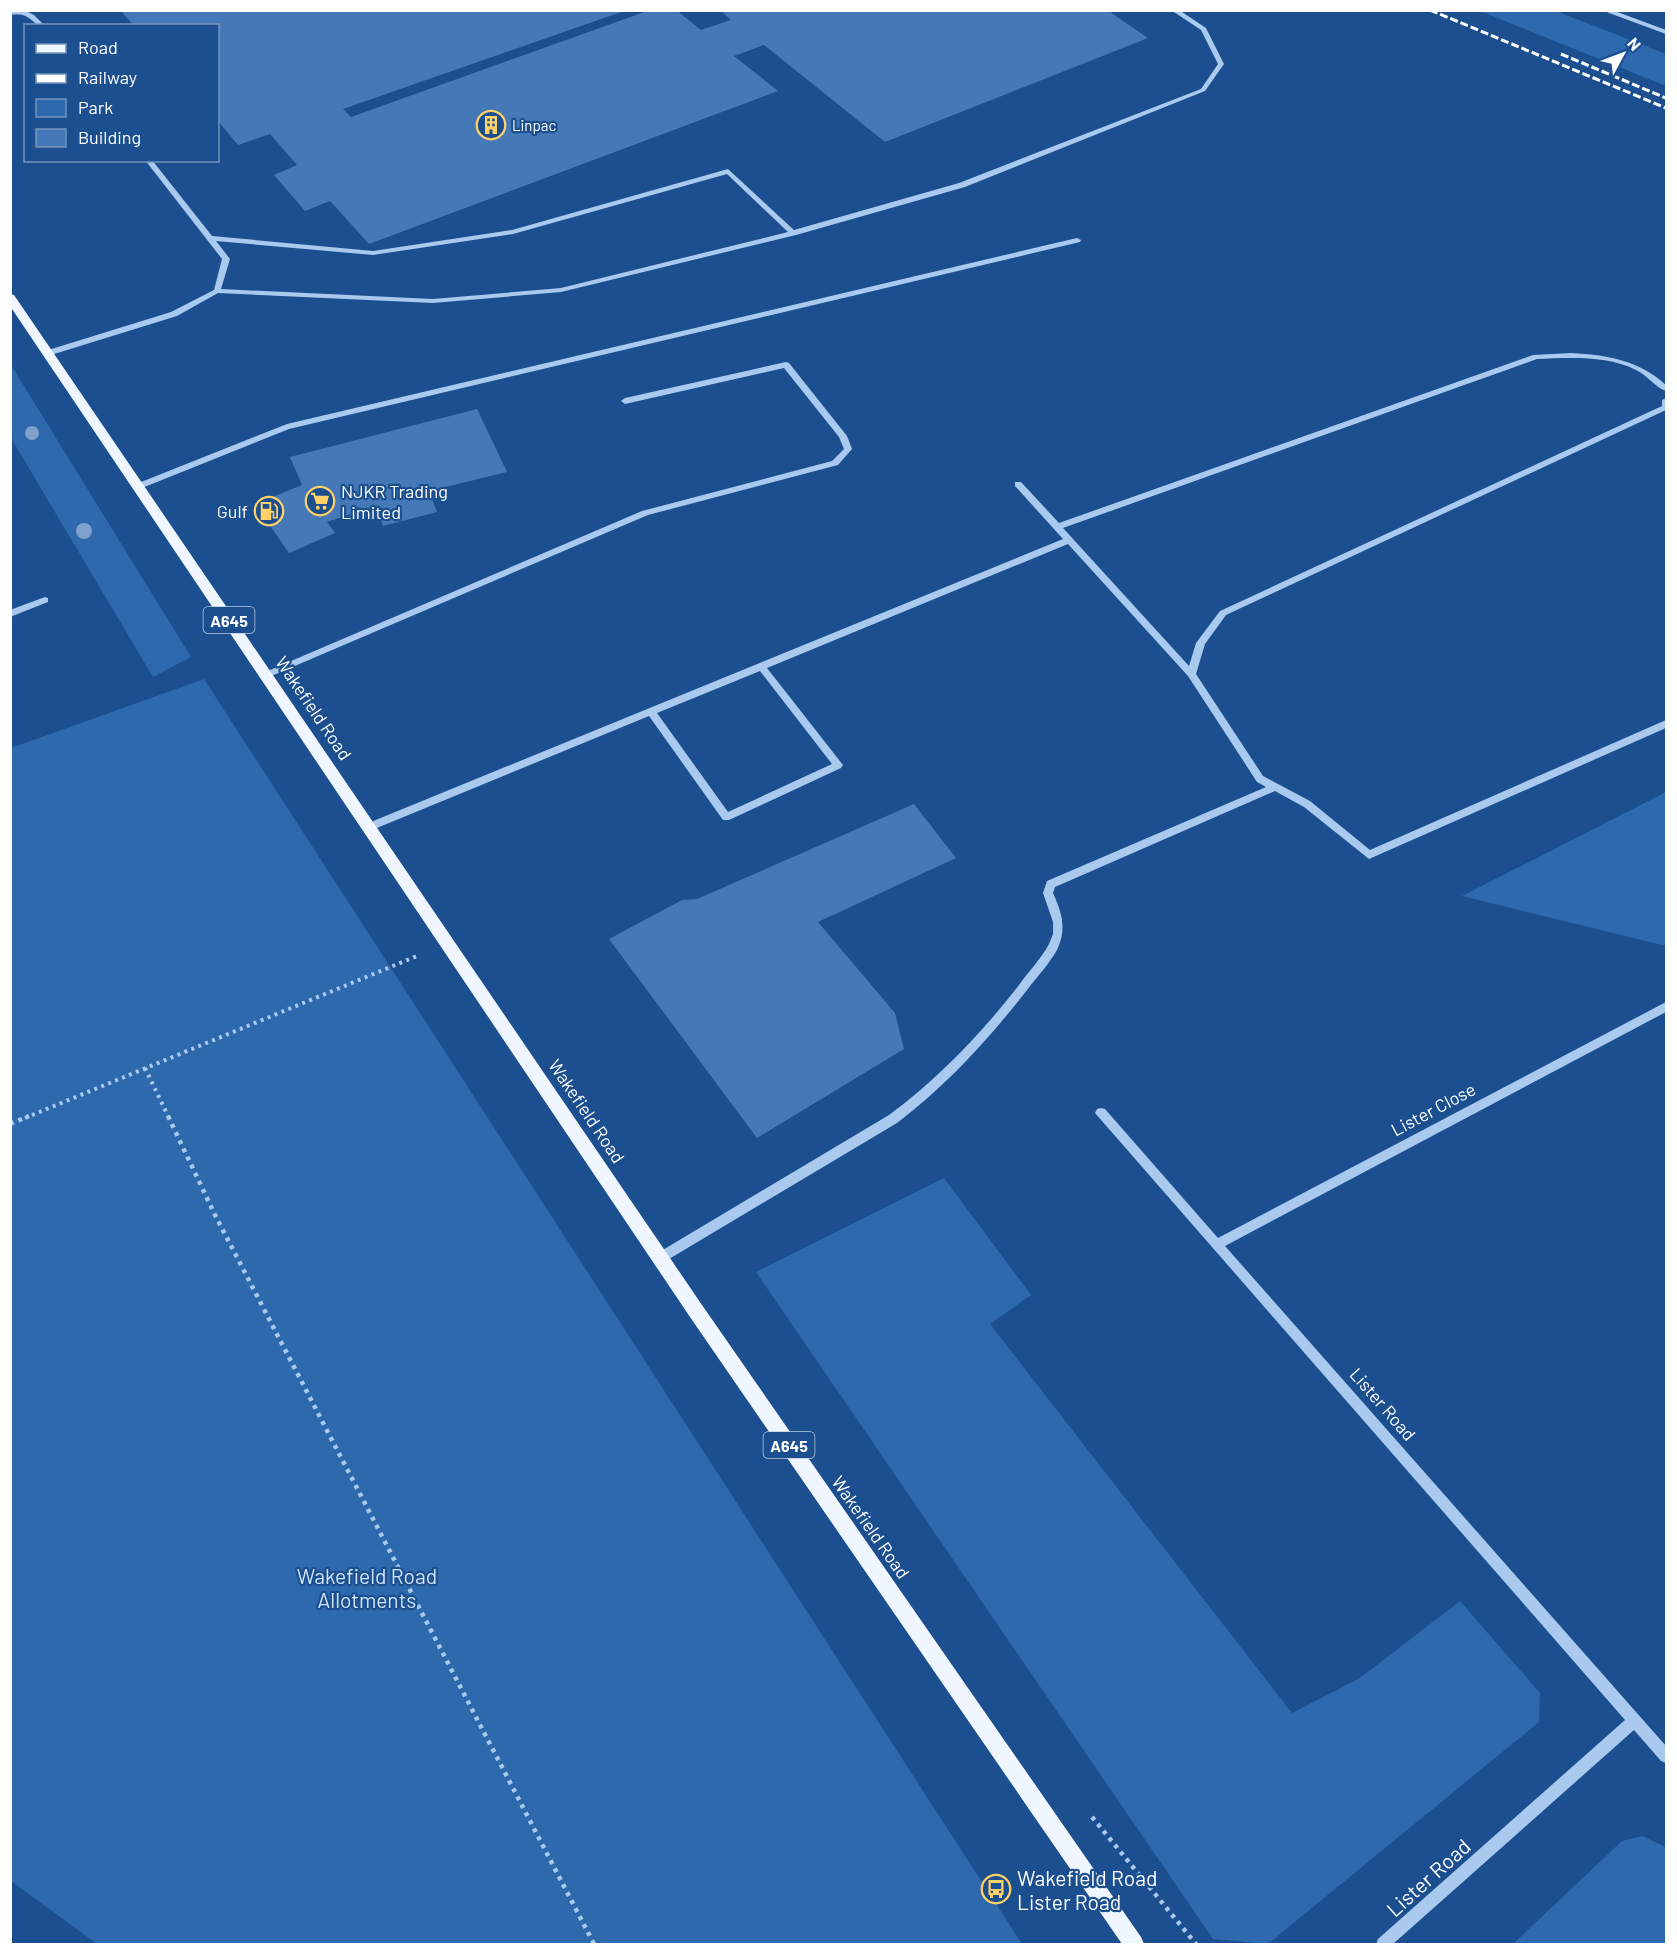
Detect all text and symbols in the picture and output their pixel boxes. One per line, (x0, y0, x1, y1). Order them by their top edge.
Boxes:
legend (24, 24, 219, 162)
north arrow (1593, 24, 1653, 84)
text: N (1624, 34, 1645, 54)
text: Road (78, 36, 118, 58)
text: Railway (78, 66, 137, 88)
text: Park (78, 96, 113, 118)
building icon: Linpac (475, 109, 507, 141)
place label: Linpac (512, 116, 556, 134)
text: Building (78, 126, 141, 148)
place label: NJKR Trading Limited (341, 480, 448, 523)
supermarket icon: NJKR Trading Limited (304, 485, 336, 517)
fuel station icon: Gulf (253, 495, 285, 527)
place label: Gulf (217, 500, 248, 522)
road number: A645 (204, 607, 254, 633)
street label: Wakefield Road (271, 652, 357, 764)
street label: Wakefield Road (544, 1055, 630, 1167)
street label: Lister Close (1387, 1078, 1479, 1140)
street label: Lister Road (1345, 1363, 1421, 1445)
road number: A645 (764, 1432, 814, 1458)
street label: Wakefield Road (827, 1471, 915, 1583)
park label: Wakefield Road Allotments (297, 1563, 437, 1612)
street label: Lister Road (1381, 1833, 1475, 1921)
place label: Wakefield Road Lister Road (1017, 1865, 1157, 1914)
bus stop icon: Wakefield Road Lister Road (980, 1873, 1012, 1905)

